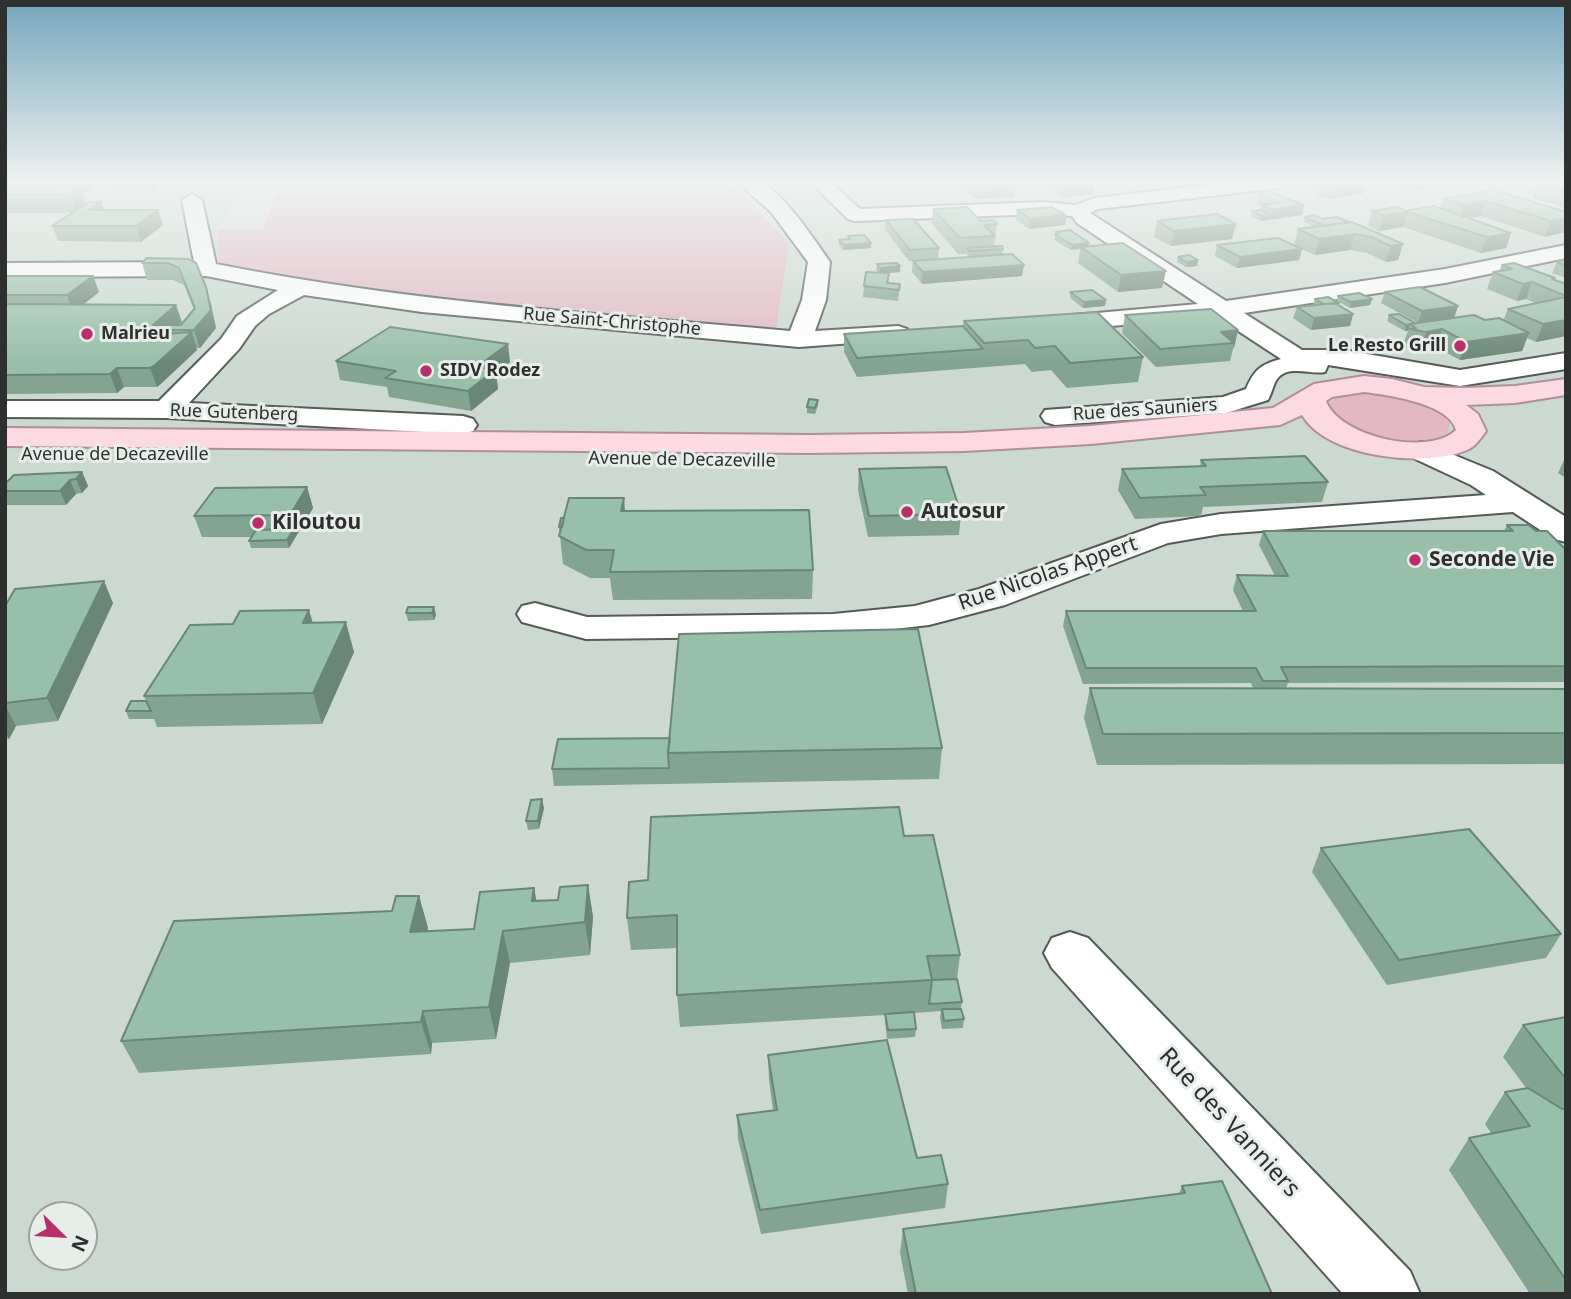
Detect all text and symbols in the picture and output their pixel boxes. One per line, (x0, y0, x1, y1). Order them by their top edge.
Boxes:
street label: Rue Saint-Christophe (522, 303, 702, 341)
place label: Malrieu (101, 323, 170, 345)
marker: Malrieu (79, 326, 95, 342)
place label: Le Resto Grill (1328, 335, 1446, 357)
marker: Le Resto Grill (1452, 338, 1468, 354)
place label: SIDV Rodez (440, 360, 540, 382)
marker: SIDV Rodez (418, 363, 434, 379)
street label: Rue des Sauniers (1072, 394, 1218, 426)
street label: Rue Gutenberg (169, 400, 299, 426)
street label: Avenue de Decazeville (21, 444, 209, 466)
street label: Avenue de Decazeville (588, 448, 776, 472)
place label: Autosur (921, 499, 1005, 525)
marker: Autosur (899, 504, 915, 520)
place label: Kiloutou (272, 510, 361, 536)
marker: Kiloutou (250, 515, 266, 531)
street label: Rue Nicolas Appert (955, 532, 1141, 616)
place label: Seconde Vie (1429, 547, 1554, 573)
marker: Seconde Vie (1407, 552, 1423, 568)
street label: Rue des Vanniers (1152, 1042, 1306, 1204)
north arrow (28, 1201, 98, 1271)
text: N (65, 1231, 95, 1256)

